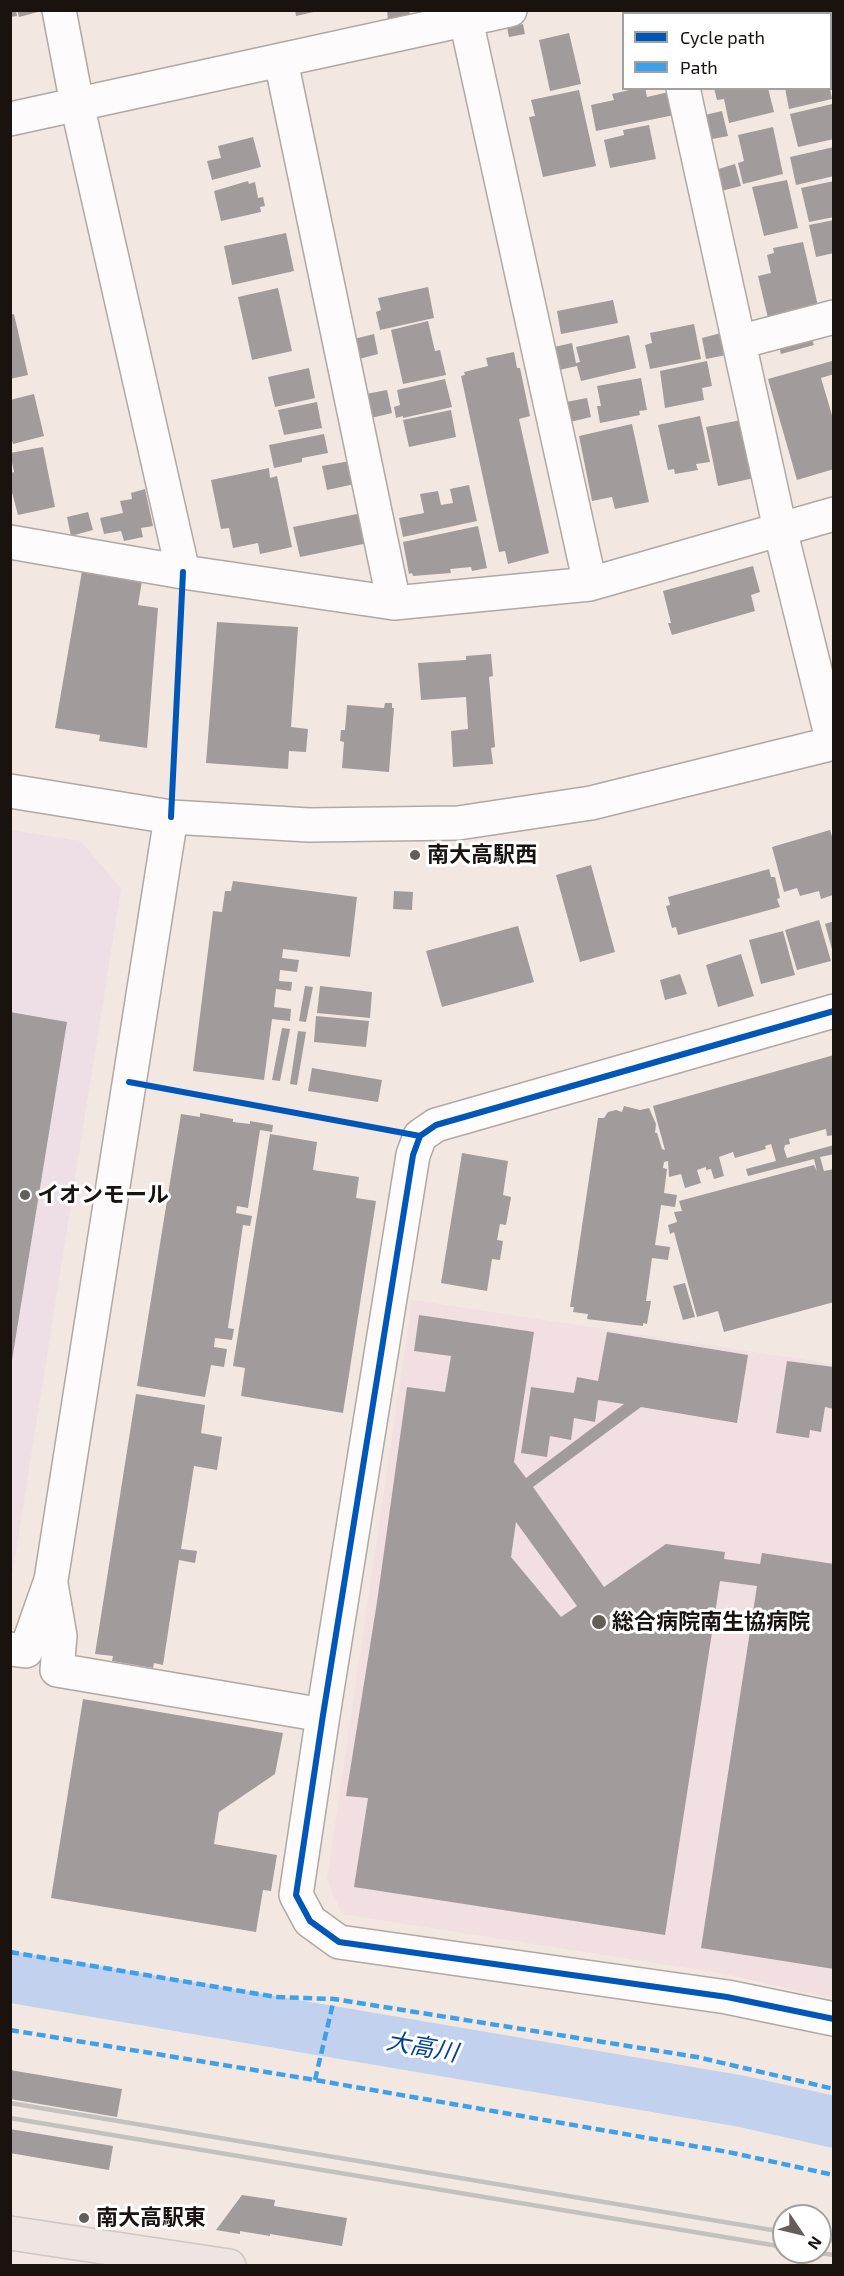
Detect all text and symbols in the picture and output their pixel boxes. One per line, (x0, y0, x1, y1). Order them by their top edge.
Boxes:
legend (622, 12, 832, 90)
text: Cycle path (680, 26, 765, 48)
text: Path (680, 56, 718, 78)
place label: 南大高駅西 (427, 842, 537, 868)
marker: 南大高駅西 (408, 848, 422, 862)
place label: イオンモール (37, 1182, 169, 1208)
marker: イオンモール (18, 1188, 32, 1202)
place label: 総合病院南生協病院 (612, 1609, 810, 1635)
marker: 総合病院南生協病院 (590, 1613, 608, 1631)
water label: 大高川 (384, 2027, 460, 2067)
north arrow (772, 2204, 832, 2264)
place label: 南大高駅東 (96, 2205, 206, 2231)
marker: 南大高駅東 (77, 2211, 91, 2225)
text: N (804, 2233, 827, 2254)

